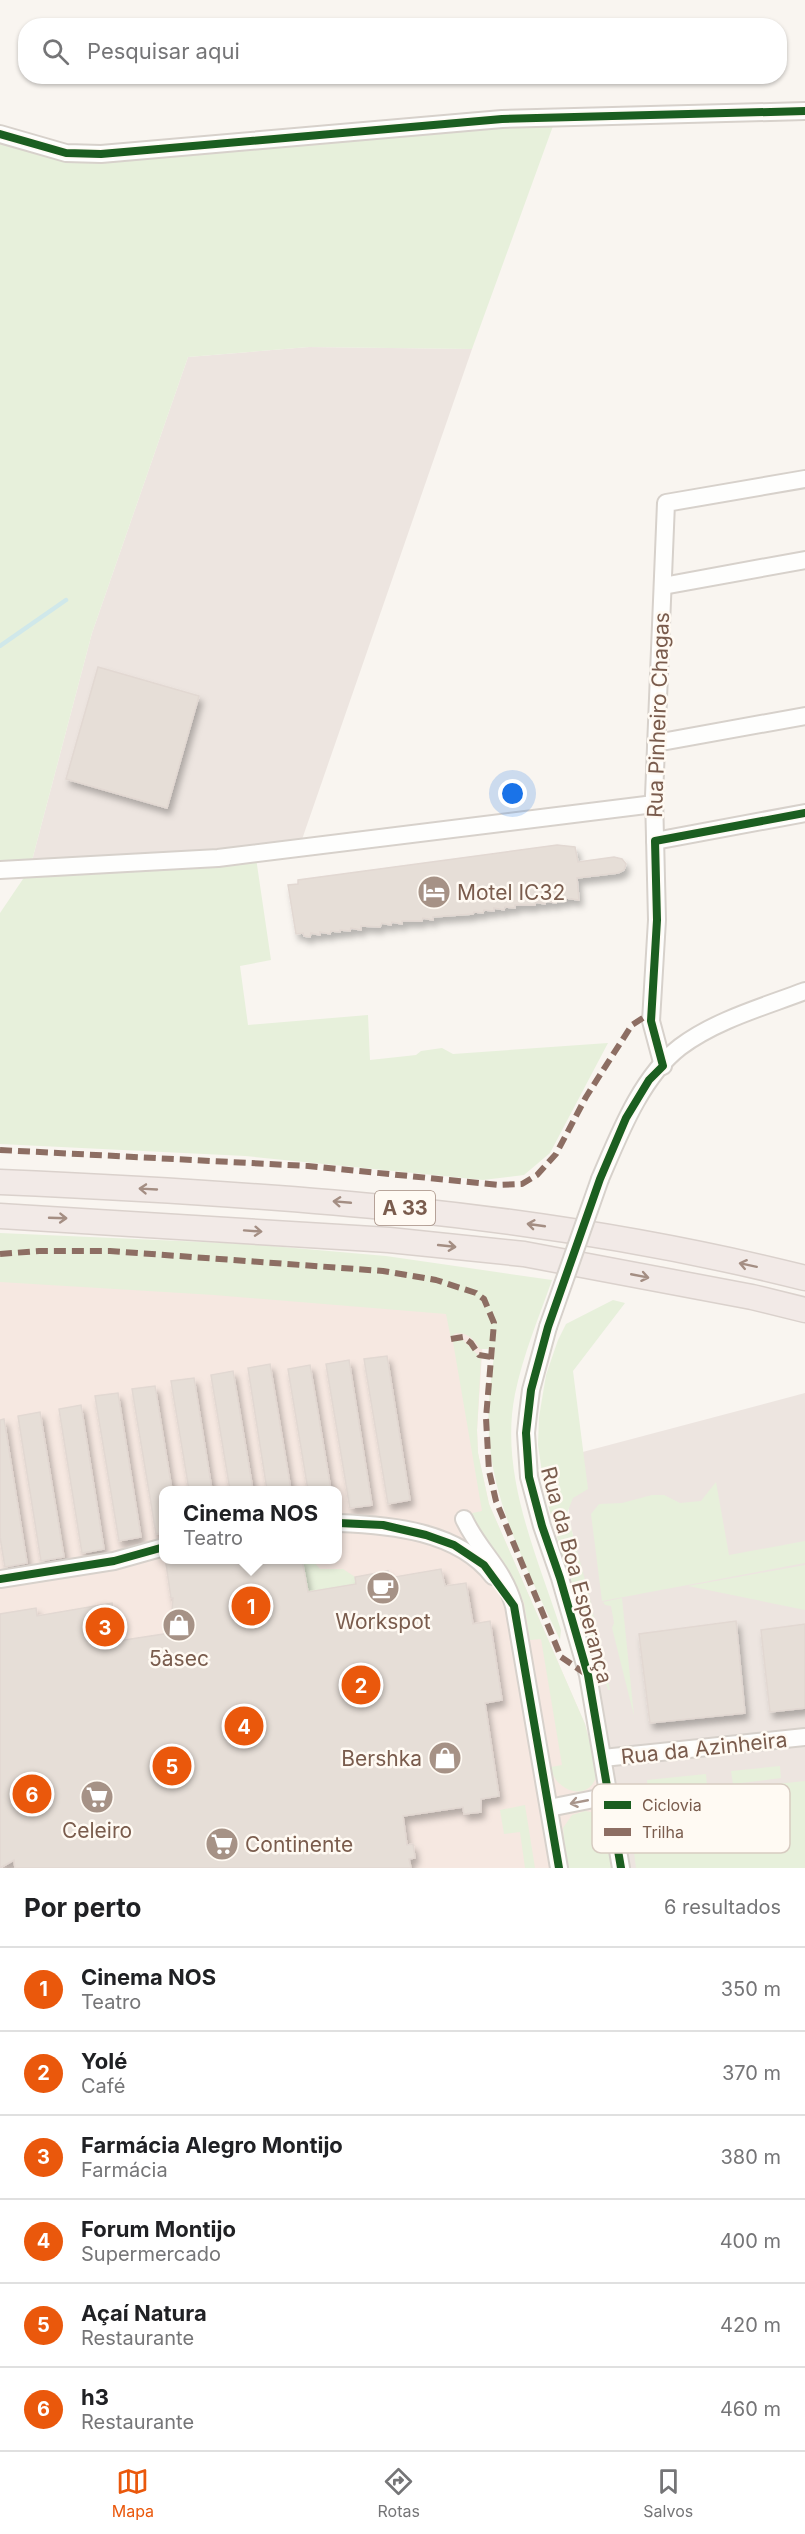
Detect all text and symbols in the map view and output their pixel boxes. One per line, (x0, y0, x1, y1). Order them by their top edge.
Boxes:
search box (18, 18, 787, 84)
icon: search (39, 35, 72, 68)
text: Pesquisar aqui (87, 38, 240, 64)
street label: Rua Pinheiro Chagas (642, 612, 674, 818)
your location (498, 779, 527, 808)
hotel icon: Motel IC32 (416, 874, 452, 910)
place label: Motel IC32 (457, 880, 565, 905)
one-way arrow (138, 1184, 158, 1195)
road number: A 33 (375, 1191, 435, 1225)
one-way arrow (333, 1196, 353, 1207)
one-way arrow (48, 1213, 68, 1224)
one-way arrow (526, 1219, 546, 1230)
one-way arrow (243, 1225, 263, 1236)
one-way arrow (437, 1241, 457, 1252)
one-way arrow (739, 1259, 758, 1270)
one-way arrow (630, 1271, 649, 1282)
street label: Rua da Boa Esperança (536, 1464, 618, 1686)
popup (159, 1486, 342, 1564)
text: Cinema NOS (183, 1500, 318, 1526)
text: Teatro (183, 1526, 243, 1550)
cafe icon: Workspot (365, 1570, 401, 1606)
pin: 1 (232, 1584, 270, 1628)
pin: 3 (86, 1604, 124, 1650)
shop icon: 5àsec (161, 1607, 197, 1643)
place label: Workspot (335, 1609, 431, 1634)
place label: 5àsec (149, 1646, 209, 1671)
pin: 2 (342, 1662, 380, 1708)
pin: 4 (224, 1704, 264, 1748)
street label: Rua da Azinheira (620, 1727, 788, 1769)
shop icon: Bershka (427, 1740, 463, 1776)
pin: 5 (152, 1744, 192, 1788)
place label: Bershka (341, 1746, 422, 1771)
pin: 6 (12, 1772, 51, 1816)
supermarket icon: Celeiro (79, 1779, 115, 1815)
legend (592, 1784, 790, 1853)
text: Ciclovia (642, 1795, 702, 1815)
one-way arrow (570, 1797, 590, 1808)
place label: Celeiro (62, 1818, 132, 1843)
text: Trilha (642, 1822, 684, 1842)
supermarket icon: Continente (204, 1826, 240, 1862)
place label: Continente (245, 1832, 353, 1857)
text: Por perto (24, 1892, 142, 1923)
text: 6 resultados (664, 1895, 781, 1919)
text: Cinema NOS (81, 1964, 216, 1990)
text: 1 (39, 1977, 48, 2001)
text: 350 m (721, 1977, 781, 2001)
text: Teatro (81, 1990, 141, 2014)
text: Yolé (81, 2048, 127, 2074)
text: 2 (37, 2061, 50, 2085)
text: 370 m (722, 2061, 781, 2085)
text: Café (81, 2074, 125, 2098)
text: Farmácia Alegro Montijo (81, 2132, 343, 2158)
text: 3 (37, 2145, 50, 2169)
text: 380 m (721, 2145, 781, 2169)
text: Farmácia (81, 2158, 168, 2182)
text: Forum Montijo (81, 2216, 236, 2242)
text: 4 (37, 2229, 50, 2253)
text: 400 m (720, 2229, 781, 2253)
text: Supermercado (81, 2242, 221, 2266)
text: Açaí Natura (81, 2300, 207, 2326)
text: 5 (37, 2313, 50, 2337)
text: 420 m (720, 2313, 781, 2337)
text: Restaurante (81, 2326, 194, 2350)
text: h3 (81, 2384, 109, 2410)
text: 6 (37, 2397, 50, 2421)
text: 460 m (720, 2397, 781, 2421)
text: Restaurante (81, 2410, 194, 2434)
tab: Mapa (112, 2465, 154, 2521)
tab: Rotas (378, 2465, 420, 2521)
tab: Salvos (643, 2465, 693, 2521)

